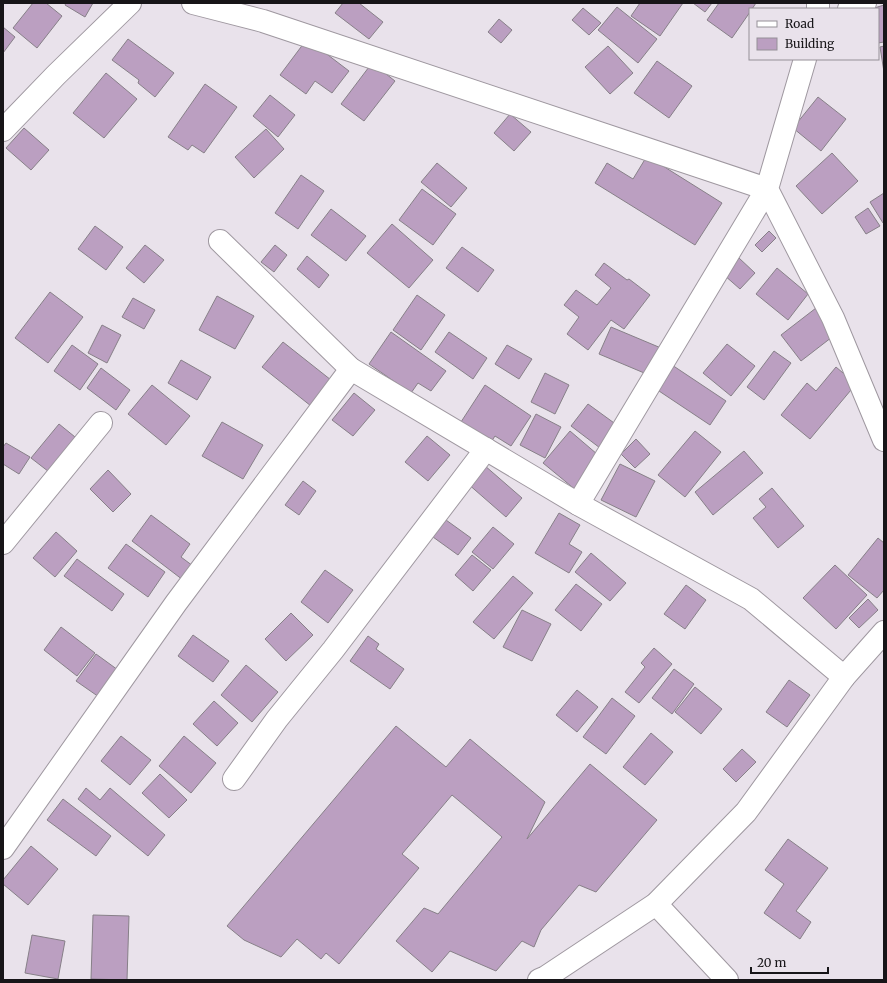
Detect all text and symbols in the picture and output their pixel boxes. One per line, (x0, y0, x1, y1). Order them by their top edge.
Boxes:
legend (749, 8, 879, 60)
text: Road (785, 16, 814, 31)
text: Building (785, 36, 835, 51)
scale bar (751, 949, 828, 975)
text: 20 m (757, 955, 786, 970)

